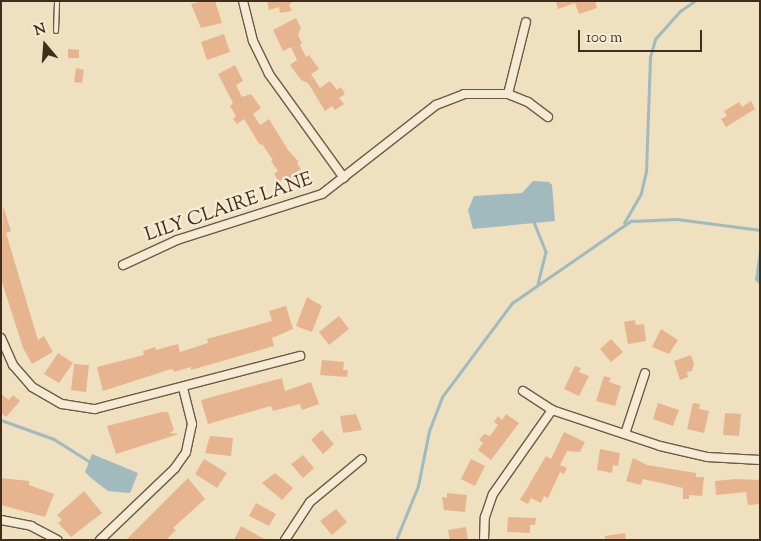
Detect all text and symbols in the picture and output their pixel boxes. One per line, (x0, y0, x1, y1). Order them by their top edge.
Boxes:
text: N (32, 19, 49, 42)
north arrow (20, 20, 70, 70)
scale bar (581, 20, 705, 52)
text: 100 m (586, 28, 622, 49)
street label: LILY CLAIRE LANE (142, 169, 316, 247)

